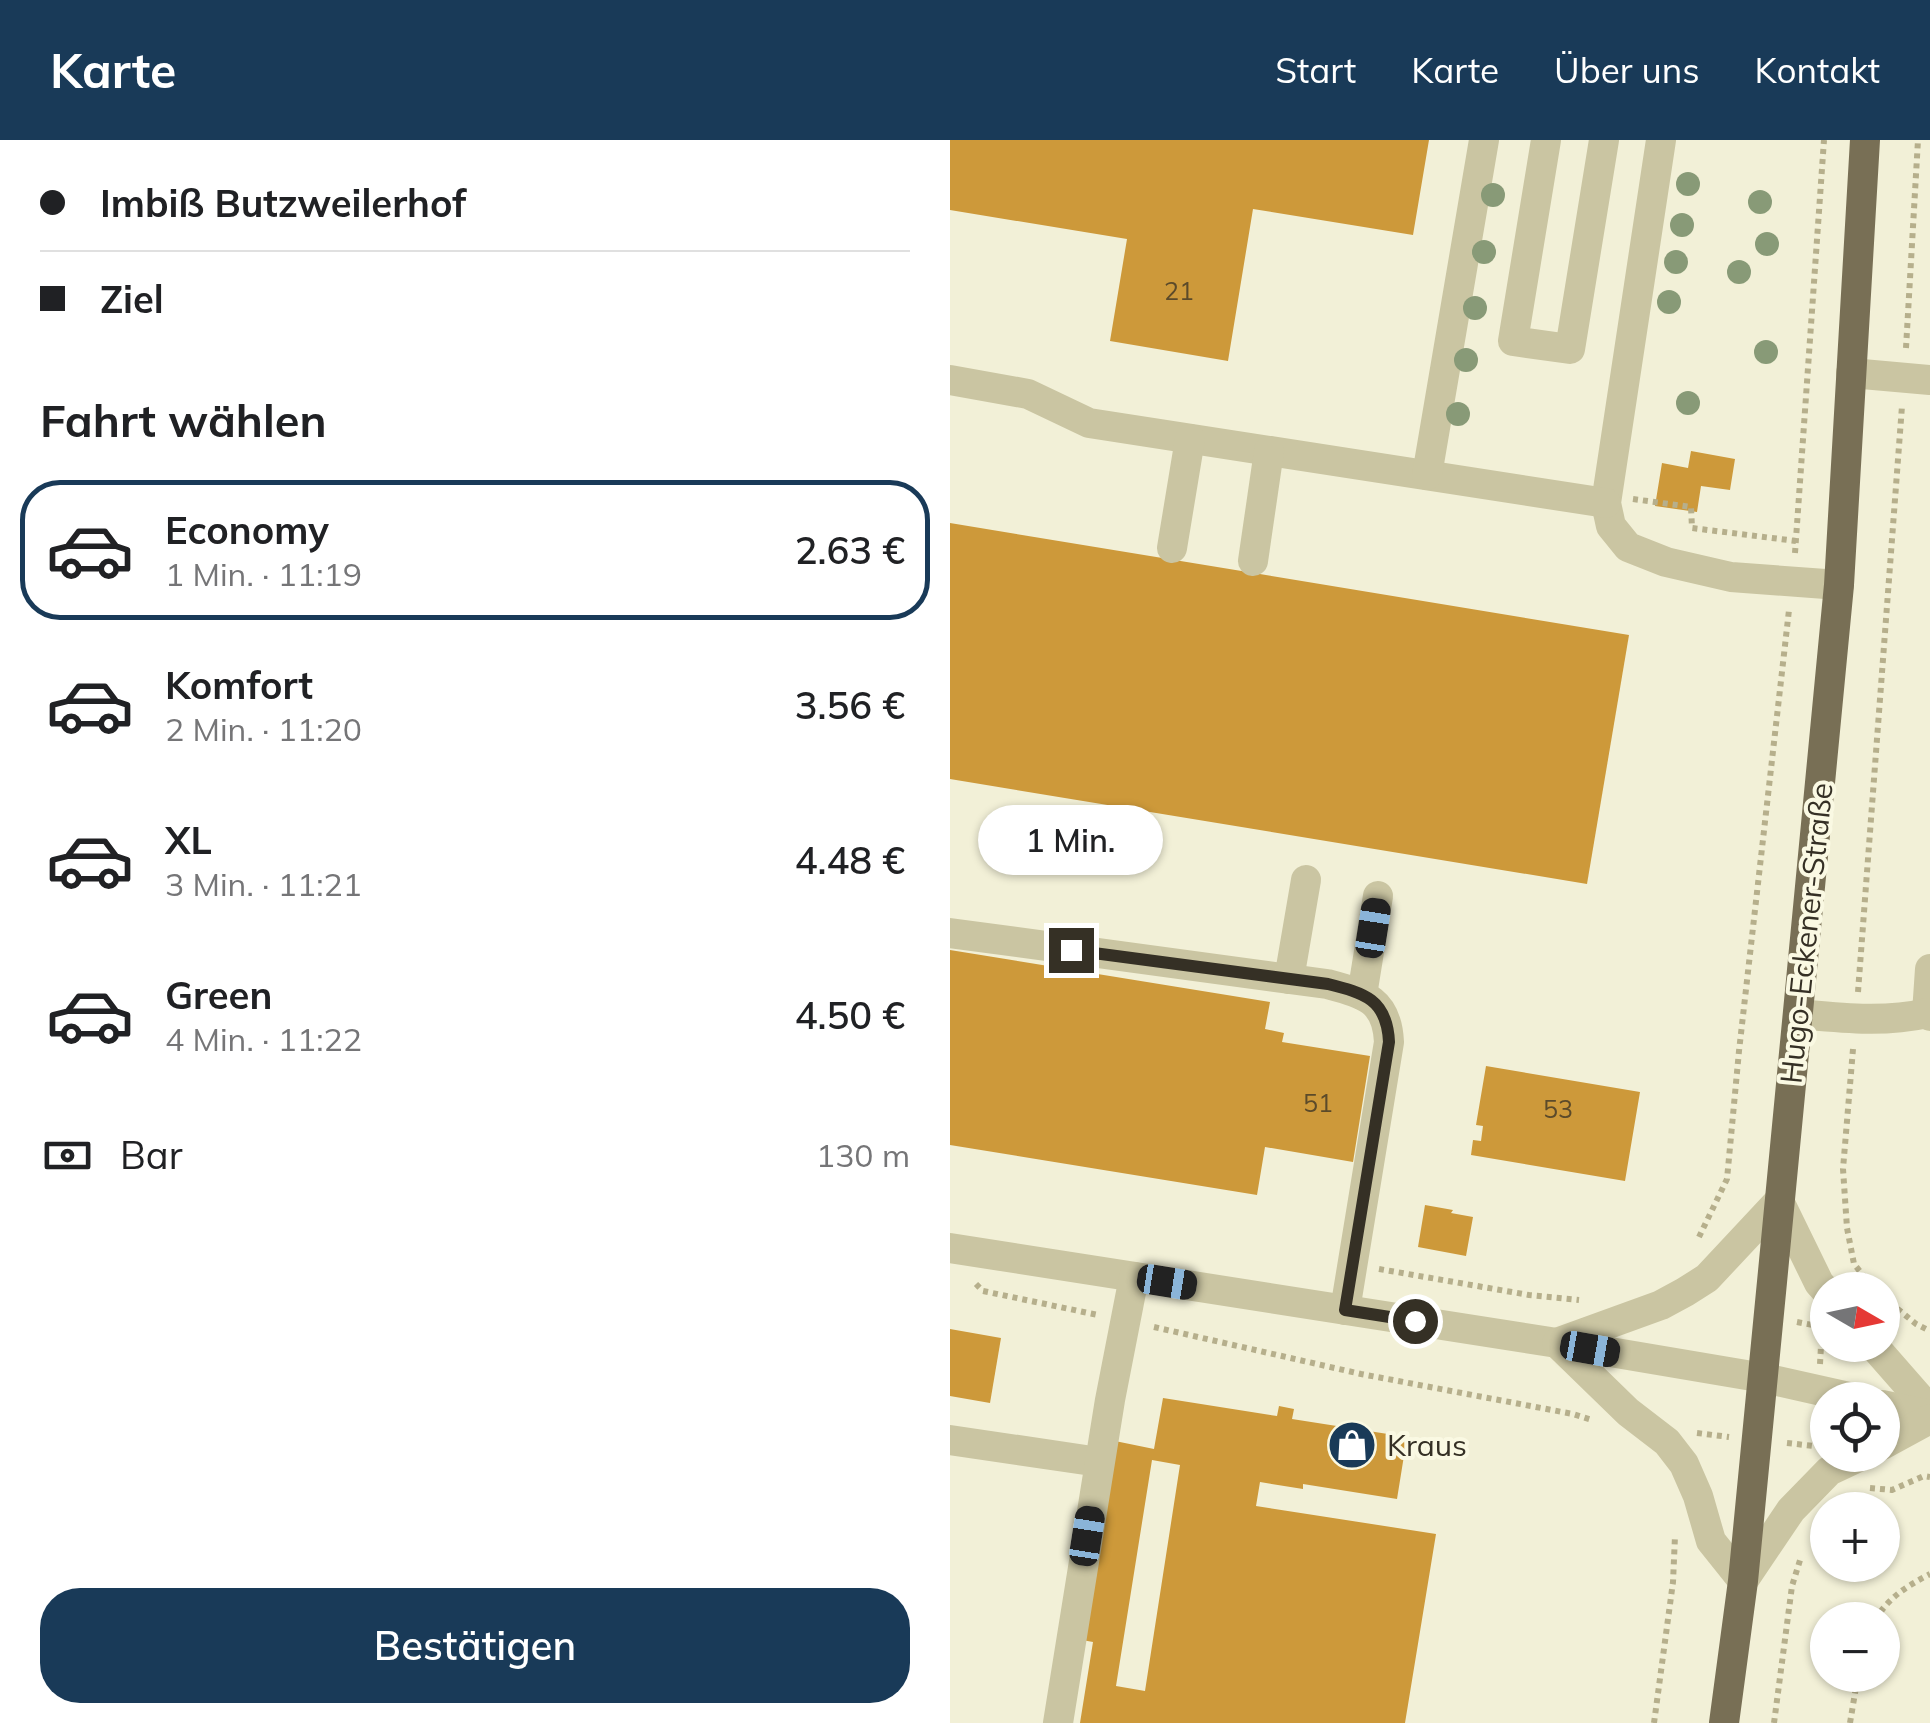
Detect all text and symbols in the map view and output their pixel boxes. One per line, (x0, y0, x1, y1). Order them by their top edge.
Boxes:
text: Karte (50, 40, 176, 100)
text: Start (1275, 48, 1356, 92)
text: Karte (1411, 48, 1499, 92)
text: Über uns (1554, 48, 1700, 92)
text: Kontakt (1755, 48, 1880, 92)
text: Imbiß Butzweilerhof (100, 179, 466, 227)
text: Ziel (100, 275, 164, 323)
house number: 21 (1164, 275, 1194, 306)
text: Fahrt wählen (40, 392, 327, 448)
icon: car (45, 505, 135, 595)
text: Economy (165, 506, 329, 554)
text: 2.63 € (795, 526, 905, 574)
text: 1 Min. · 11:19 (165, 554, 362, 594)
icon: car (45, 660, 135, 750)
text: Komfort (165, 661, 313, 709)
text: 3.56 € (795, 681, 905, 729)
text: 2 Min. · 11:20 (165, 709, 362, 749)
street label: Hugo-Eckener-Straße (1771, 781, 1841, 1085)
callout: 1 Min. (978, 805, 1164, 875)
icon: car (45, 815, 135, 905)
text: XL (165, 816, 212, 864)
text: 1 Min. (1026, 820, 1115, 860)
text: 4.48 € (795, 836, 905, 884)
text: 3 Min. · 11:21 (165, 864, 362, 904)
car (1353, 896, 1393, 960)
route end (1049, 928, 1094, 973)
icon: car (45, 970, 135, 1060)
text: Green (165, 971, 272, 1019)
text: 4.50 € (795, 991, 905, 1039)
text: 4 Min. · 11:22 (165, 1019, 362, 1059)
house number: 51 (1303, 1087, 1333, 1118)
house number: 53 (1543, 1093, 1573, 1124)
icon: cash (40, 1128, 95, 1183)
text: Bar (120, 1131, 182, 1179)
text: 130 m (816, 1135, 910, 1175)
car (1135, 1262, 1199, 1302)
north arrow (1810, 1272, 1900, 1362)
map controls (1810, 1272, 1900, 1692)
route start (1393, 1299, 1438, 1344)
car (1558, 1329, 1622, 1369)
button: locate (1810, 1382, 1900, 1472)
shop icon: Kraus (1326, 1419, 1378, 1471)
place label: Kraus (1387, 1426, 1467, 1464)
button: + (1810, 1492, 1900, 1582)
car (1067, 1504, 1107, 1568)
button: Bestätigen (40, 1588, 910, 1703)
button: − (1810, 1602, 1900, 1692)

